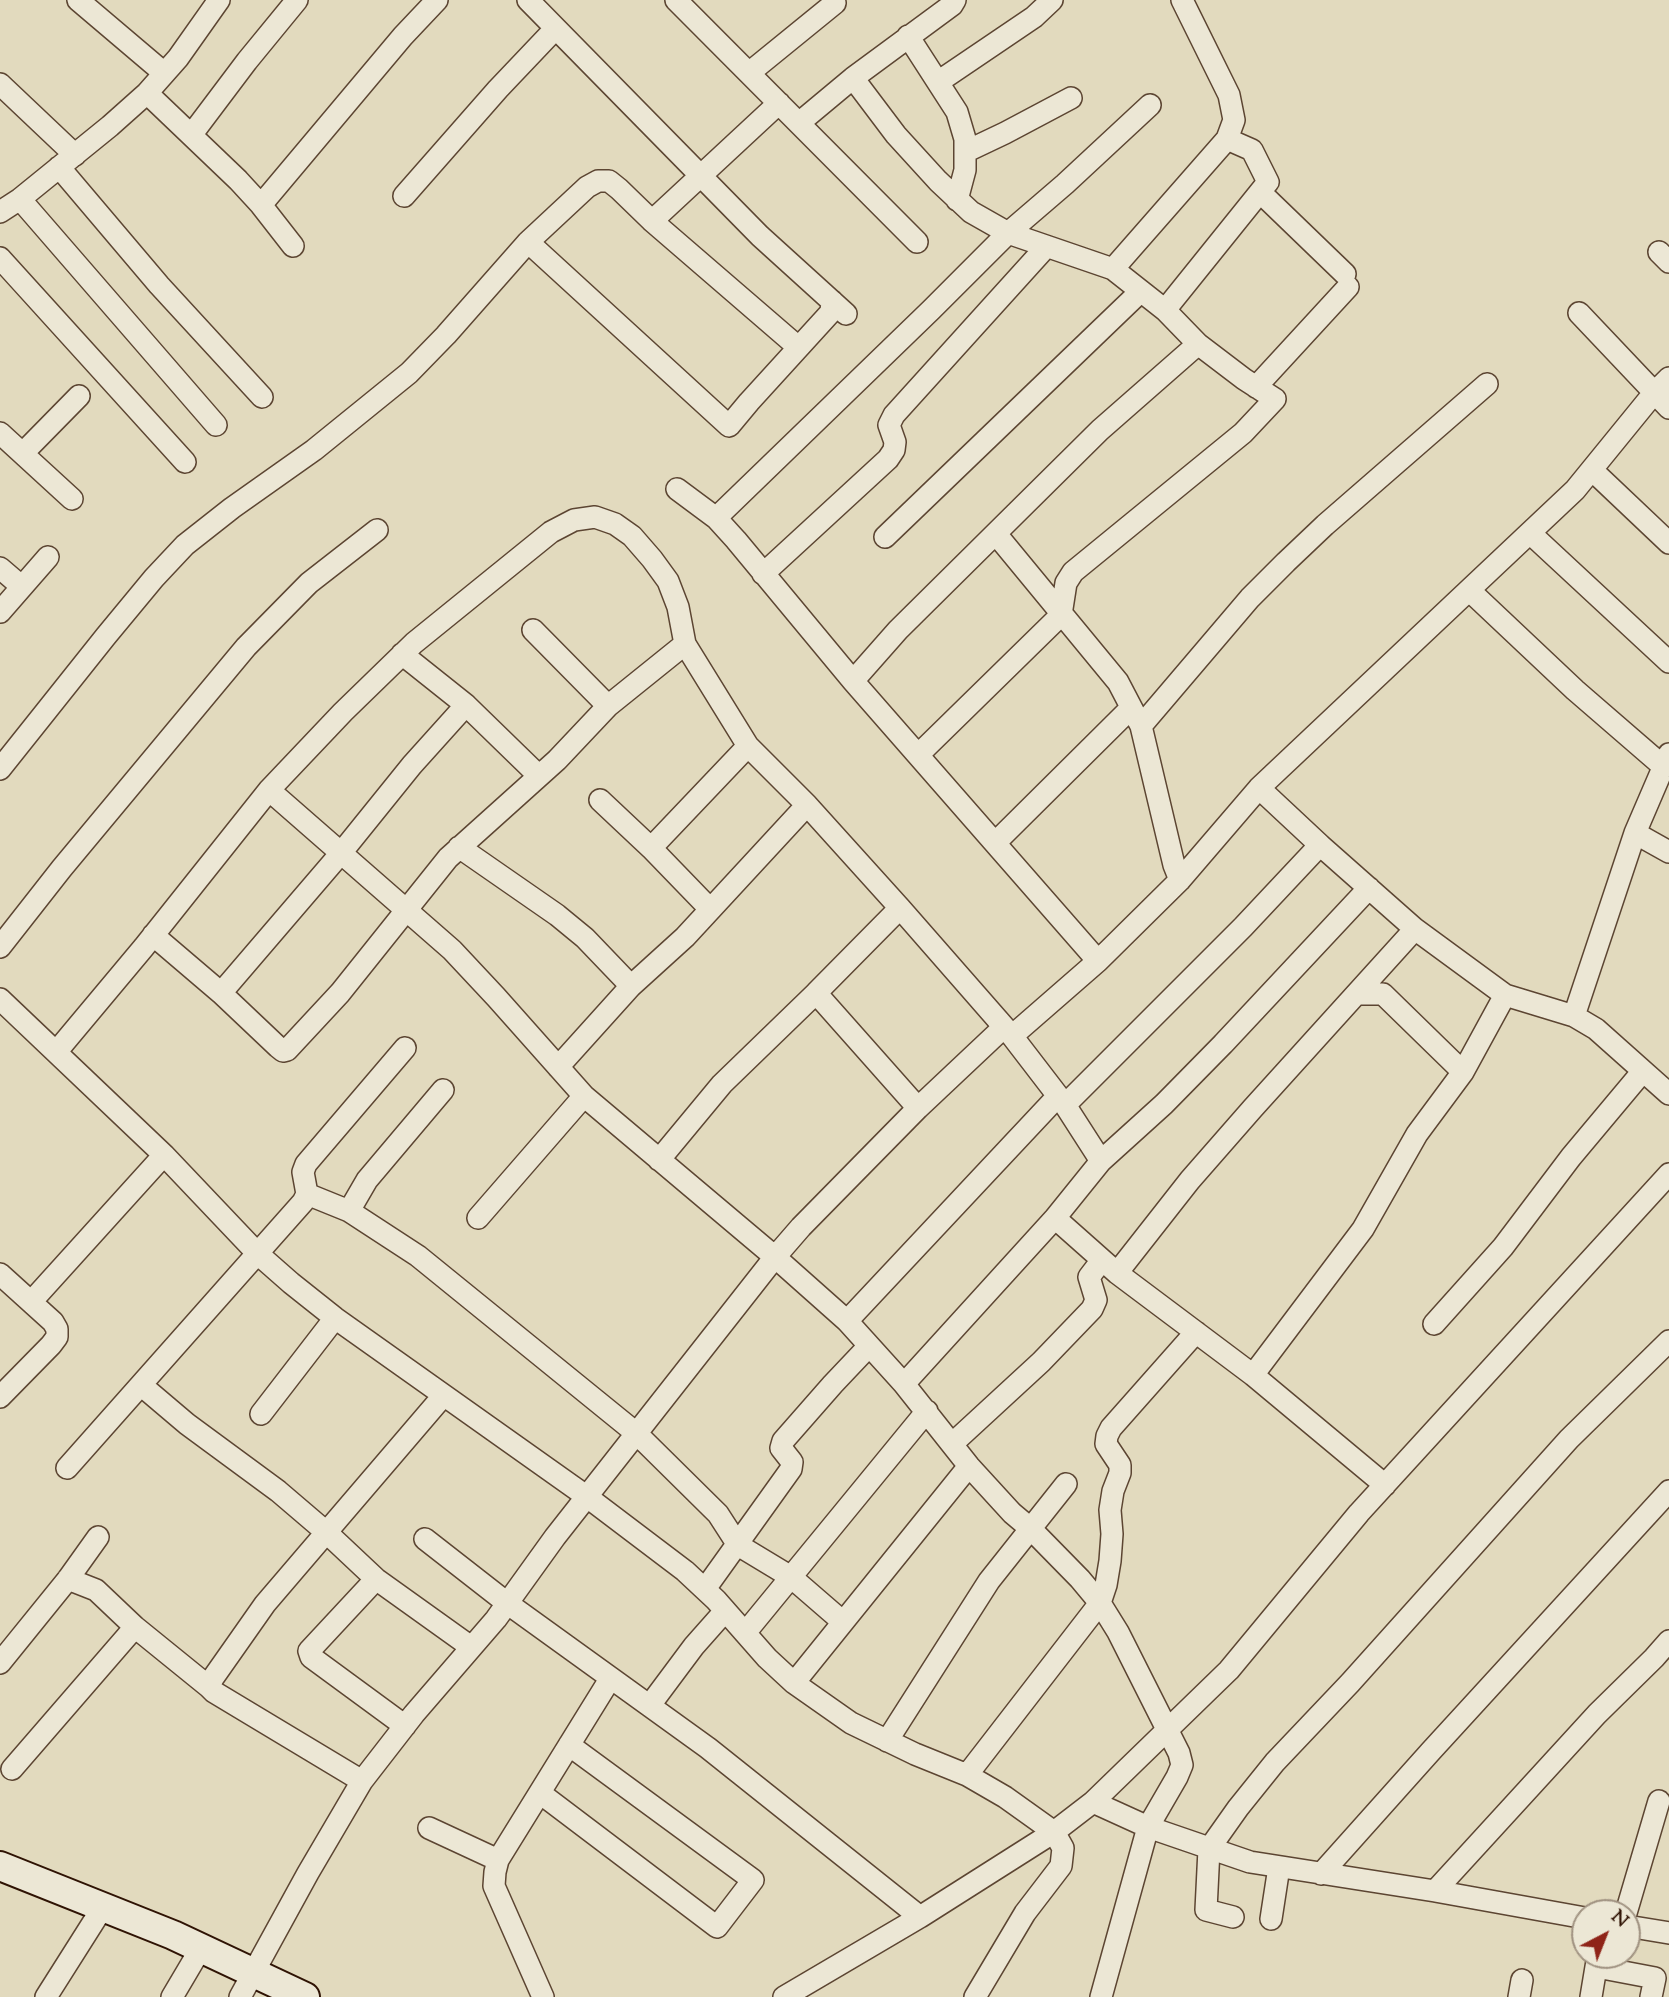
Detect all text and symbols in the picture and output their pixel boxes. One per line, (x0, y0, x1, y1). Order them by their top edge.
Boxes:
north arrow (1571, 1899, 1641, 1969)
text: N (1604, 1904, 1634, 1935)

